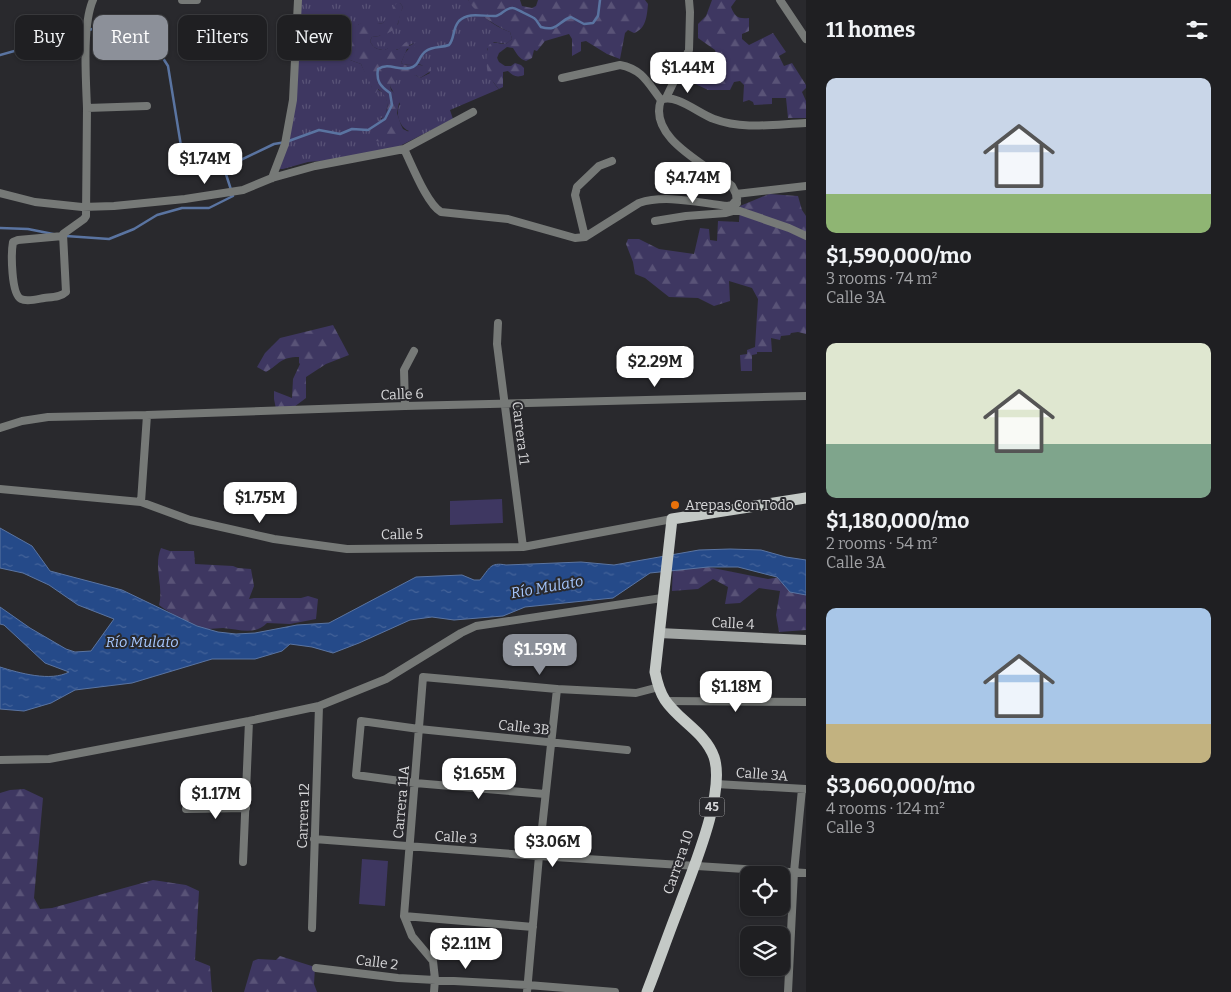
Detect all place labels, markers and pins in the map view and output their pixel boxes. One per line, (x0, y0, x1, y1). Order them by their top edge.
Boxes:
pin: $1.44M (647, 52, 729, 94)
pin: $1.74M (164, 142, 246, 185)
pin: $4.74M (652, 162, 734, 204)
pin: $2.29M (614, 346, 696, 388)
pin: $1.75M (219, 482, 301, 524)
place label: Arepas Con Todo (685, 497, 794, 514)
marker: Arepas Con Todo (669, 499, 681, 511)
pin: $1.59M (499, 634, 581, 676)
pin: $1.18M (695, 670, 777, 713)
pin: $1.65M (438, 758, 520, 800)
pin: $1.17M (175, 778, 257, 820)
pin: $3.06M (512, 826, 594, 868)
pin: $2.11M (425, 928, 507, 970)

